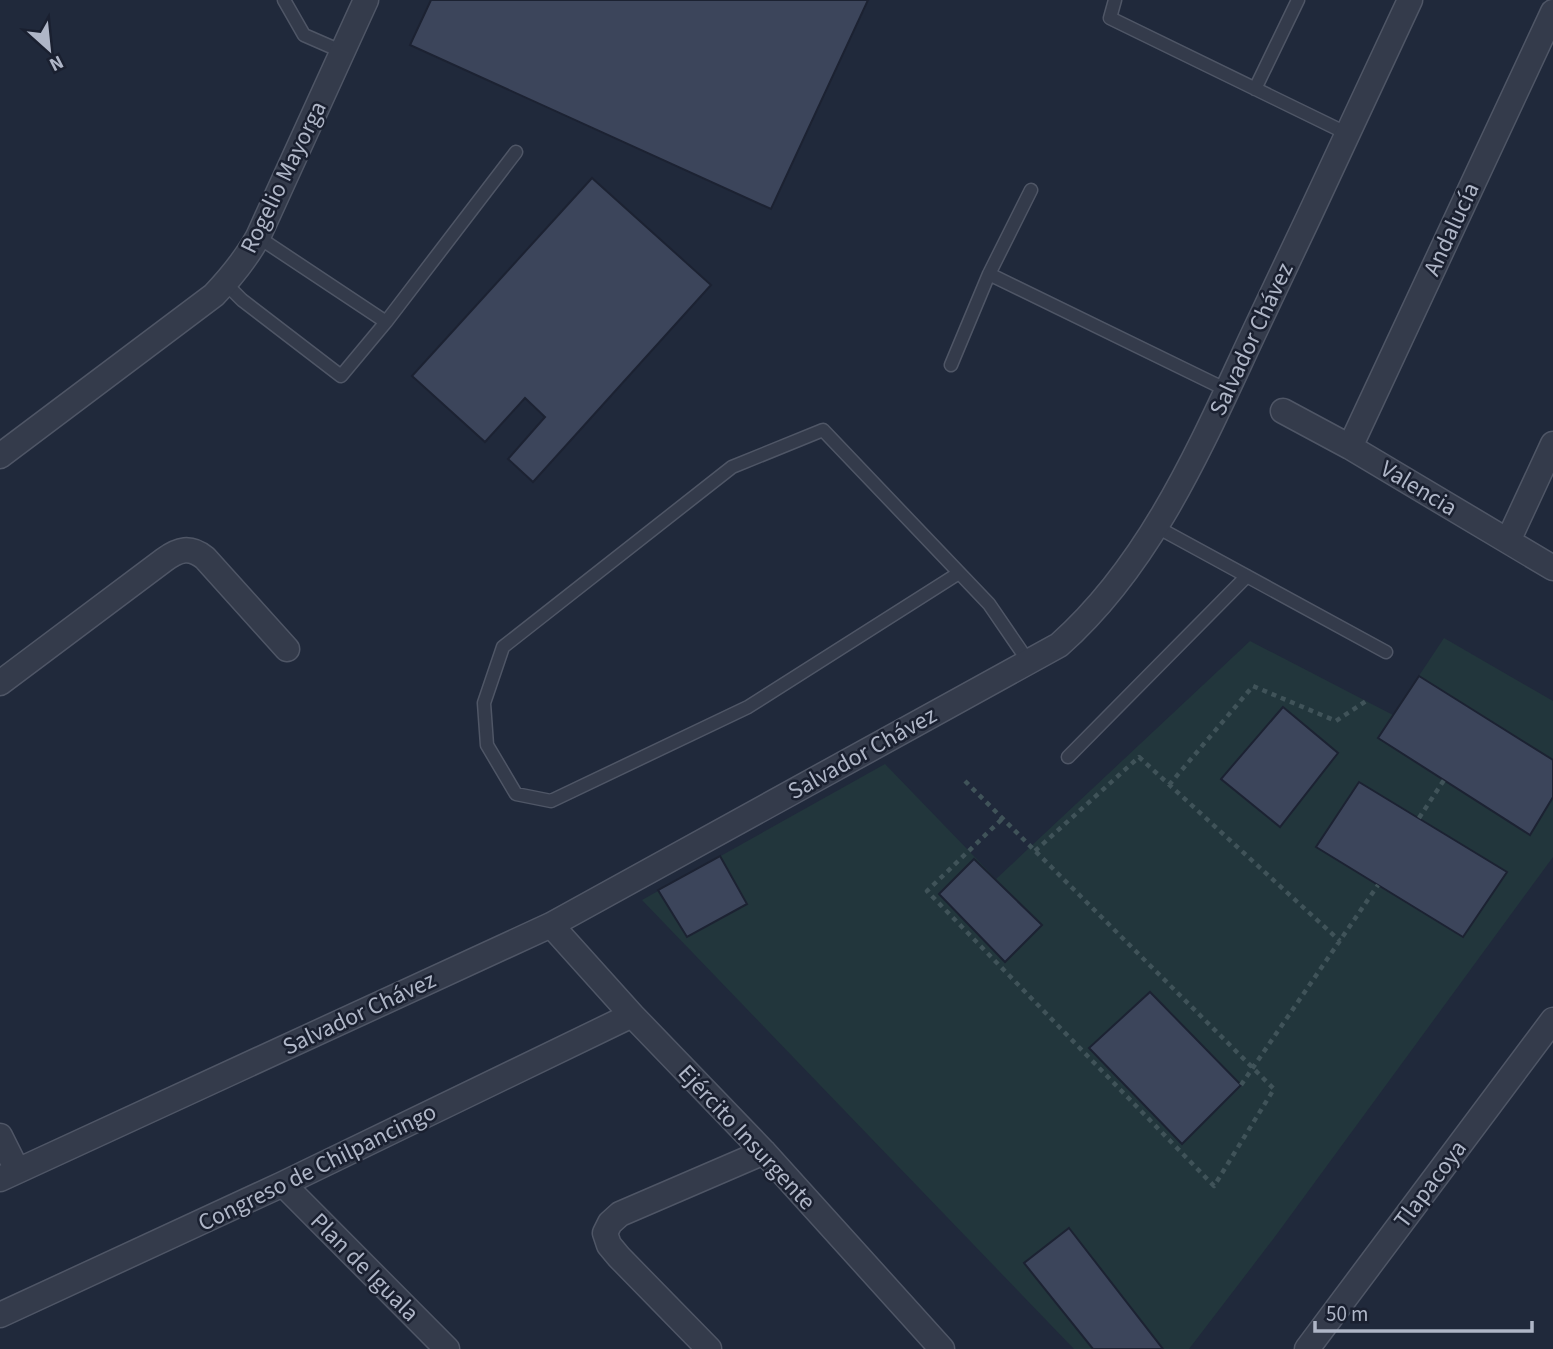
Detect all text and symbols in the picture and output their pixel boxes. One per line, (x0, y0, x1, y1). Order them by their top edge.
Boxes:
north arrow (14, 14, 84, 84)
text: N (44, 48, 68, 78)
street label: Rogelio Mayorga (231, 95, 335, 259)
street label: Andalucía (1415, 177, 1488, 282)
street label: Salvador Chávez (1201, 257, 1302, 422)
street label: Valencia (1374, 452, 1464, 525)
street label: Salvador Chávez (781, 698, 943, 809)
street label: Salvador Chávez (277, 963, 442, 1064)
street label: Ejército Insurgente (670, 1057, 824, 1218)
street label: Congreso de Chilpancingo (192, 1094, 442, 1241)
street label: Tlapacoya (1386, 1133, 1475, 1236)
street label: Plan de Iguala (302, 1205, 427, 1330)
scale bar (1315, 1290, 1532, 1334)
text: 50 m (1326, 1299, 1368, 1329)

